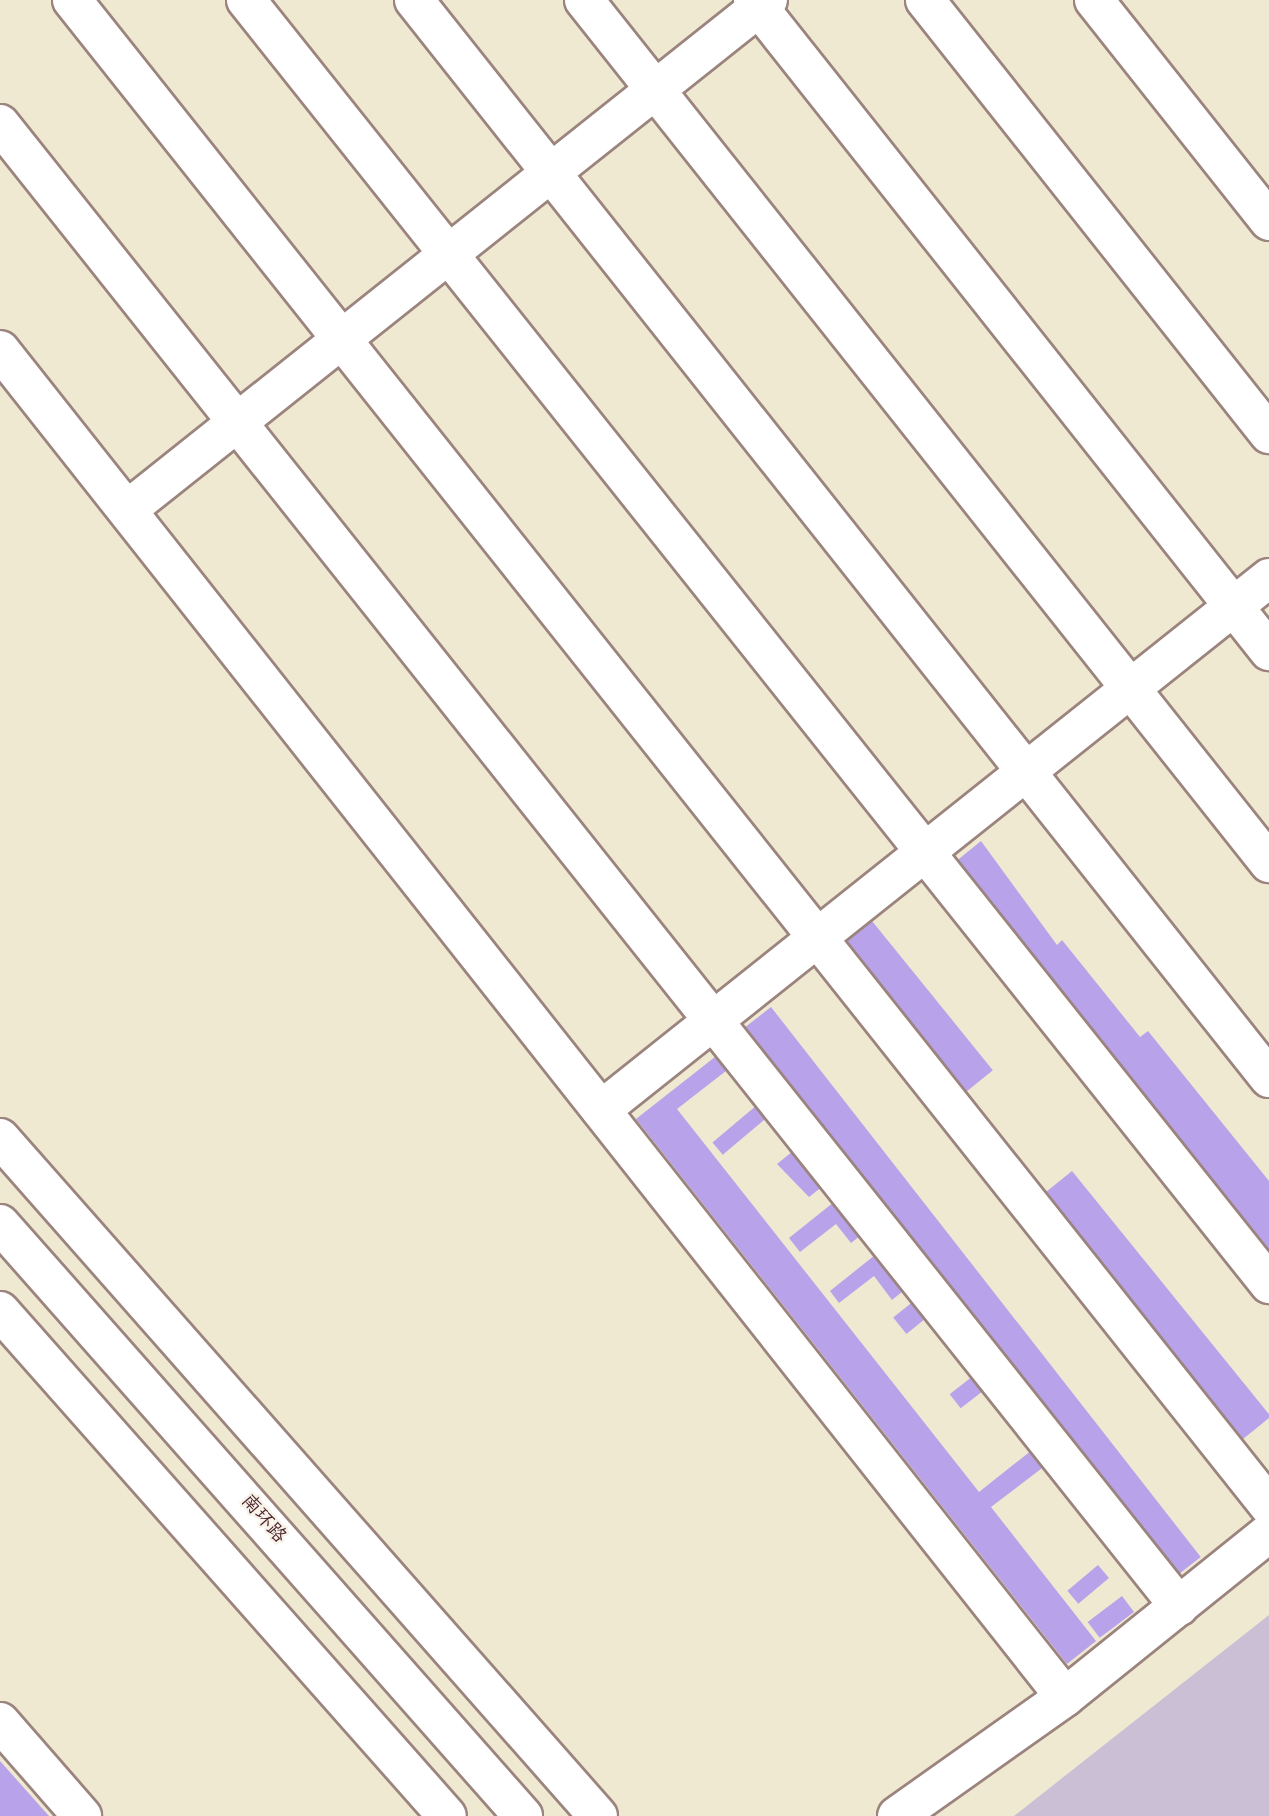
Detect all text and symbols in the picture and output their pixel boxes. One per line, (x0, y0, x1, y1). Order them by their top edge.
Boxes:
street label: 南环路 (235, 1491, 289, 1549)

